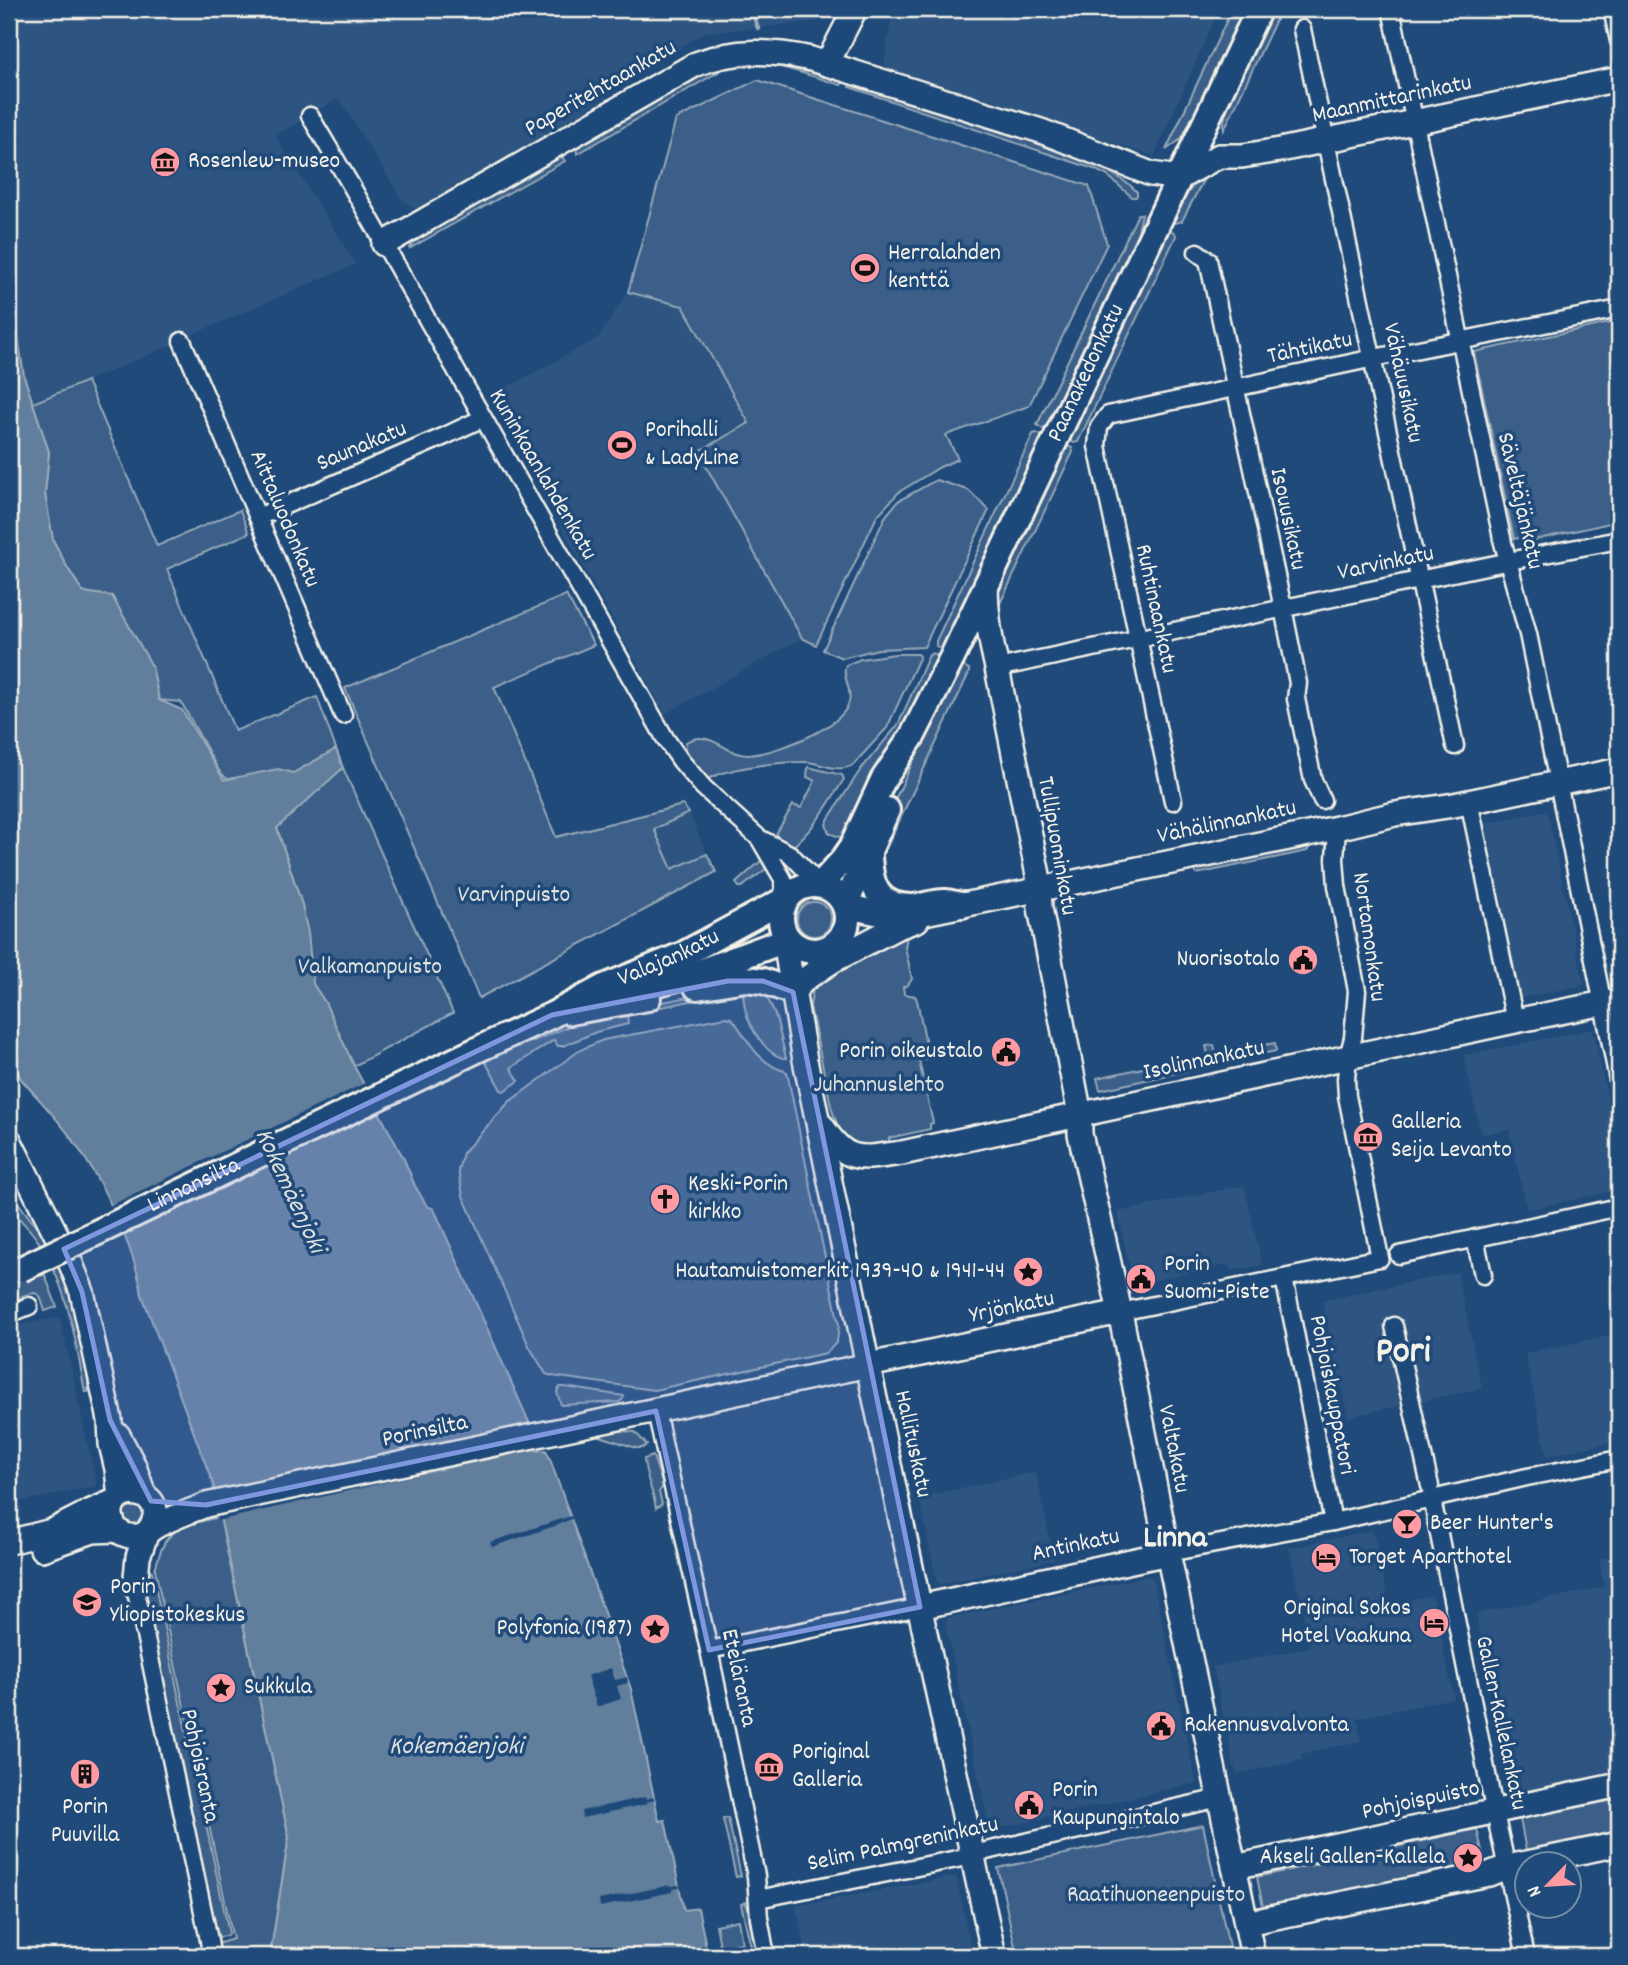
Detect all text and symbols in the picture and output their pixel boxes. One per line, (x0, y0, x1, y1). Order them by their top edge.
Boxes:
street label: Paperitehtaankatu (519, 32, 683, 146)
street label: Maanmittarinkatu (1309, 67, 1475, 133)
museum icon: Rosenlew-museo (148, 145, 182, 179)
place label: Rosenlew-museo (188, 145, 340, 179)
place label: Herralahden kenttä (888, 237, 1001, 299)
sports icon: Herralahden kenttä (848, 251, 882, 285)
street label: Paanakedonkatu (1039, 298, 1134, 448)
street label: Vähäuusikatu (1373, 320, 1431, 446)
street label: Tähtikatu (1264, 323, 1356, 375)
street label: Kuninkaanlahdenkatu (479, 383, 605, 567)
street label: Saunakatu (312, 413, 412, 481)
place label: Porihalli & LadyLine (645, 414, 739, 476)
sports icon: Porihalli & LadyLine (605, 428, 639, 462)
street label: Säveltäjänkatu (1487, 429, 1551, 573)
street label: Aittaluodonkatu (240, 445, 328, 593)
street label: Isouusikatu (1260, 465, 1314, 573)
street label: Varvinkatu (1335, 537, 1437, 591)
street label: Ruhtinaankatu (1125, 541, 1185, 677)
street label: Tullipuominkatu (1027, 774, 1085, 918)
street label: Vähälinnankatu (1154, 792, 1300, 854)
street label: Nortamonkatu (1342, 870, 1394, 1004)
park label: Varvinpuisto (458, 879, 570, 913)
street label: Valajankatu (613, 921, 726, 996)
place label: Nuorisotalo (1177, 943, 1280, 977)
public building icon: Nuorisotalo (1286, 943, 1320, 977)
park label: Valkamanpuisto (298, 951, 442, 985)
street label: Isolinnankatu (1140, 1032, 1268, 1090)
place label: Porin oikeustalo (839, 1035, 983, 1069)
public building icon: Porin oikeustalo (989, 1035, 1023, 1069)
park label: Juhannuslehto (814, 1069, 944, 1103)
place label: Galleria Seija Levanto (1391, 1106, 1512, 1168)
museum icon: Galleria Seija Levanto (1351, 1120, 1385, 1154)
water label: Kokemäenjoki (244, 1123, 336, 1263)
street label: Linnansilta (142, 1149, 247, 1223)
place label: Keski-Porin kirkko (688, 1168, 788, 1230)
church icon: Keski-Porin kirkko (648, 1182, 682, 1216)
place label: Porin Suomi-Piste (1164, 1248, 1270, 1310)
place label: Hautamuistomerkit 1939-40 & 1941-44 (675, 1255, 1005, 1289)
place icon: Hautamuistomerkit 1939-40 & 1941-44 (1011, 1255, 1045, 1289)
public building icon: Porin Suomi-Piste (1124, 1262, 1158, 1296)
street label: Yrjönkatu (966, 1282, 1058, 1334)
street label: Pohjoiskauppatori (1299, 1312, 1363, 1478)
district label: Pori (1375, 1326, 1431, 1381)
street label: Hallituskatu (884, 1387, 940, 1501)
street label: Valtakatu (1148, 1402, 1198, 1496)
street label: Porinsilta (379, 1406, 471, 1458)
bar icon: Beer Hunter's (1390, 1507, 1424, 1541)
place label: Beer Hunter's (1430, 1507, 1554, 1541)
district label: Linna (1143, 1517, 1208, 1563)
street label: Antinkatu (1029, 1520, 1123, 1572)
hotel icon: Torget Aparthotel (1309, 1541, 1343, 1575)
place label: Torget Aparthotel (1349, 1541, 1512, 1575)
place label: Porin Yliopistokeskus (110, 1571, 245, 1633)
school or university icon: Porin Yliopistokeskus (70, 1585, 104, 1619)
place label: Original Sokos Hotel Vaakuna (1281, 1592, 1412, 1654)
hotel icon: Original Sokos Hotel Vaakuna (1417, 1606, 1451, 1640)
place label: Polyfonia (1987) (497, 1612, 632, 1646)
place icon: Polyfonia (1987) (638, 1612, 672, 1646)
street label: Eteläranta (711, 1626, 765, 1731)
street label: Gallen-Kallelankatu (1465, 1633, 1535, 1813)
place icon: Sukkula (204, 1671, 238, 1705)
place label: Sukkula (244, 1671, 313, 1705)
street label: Pohjoisranta (170, 1706, 228, 1827)
public building icon: Rakennusvalvonta (1144, 1709, 1178, 1743)
place label: Rakennusvalvonta (1184, 1709, 1350, 1743)
water label: Kokemäenjoki (389, 1729, 527, 1766)
place label: Poriginal Galleria (792, 1736, 870, 1798)
museum icon: Poriginal Galleria (752, 1750, 786, 1784)
building icon: Porin Puuvilla (68, 1757, 102, 1791)
street label: Pohjoispuisto (1359, 1772, 1483, 1830)
place label: Porin Kaupungintalo (1052, 1774, 1180, 1836)
public building icon: Porin Kaupungintalo (1012, 1788, 1046, 1822)
place label: Porin Puuvilla (51, 1791, 120, 1853)
street label: Selim Palmgreninkatu (804, 1808, 1002, 1882)
place label: Akseli Gallen-Kallela (1260, 1841, 1446, 1875)
place icon: Akseli Gallen-Kallela (1451, 1841, 1485, 1875)
north arrow (1512, 1850, 1582, 1920)
park label: Raatihuoneenpuisto (1067, 1879, 1245, 1913)
text: N (1522, 1881, 1550, 1901)

